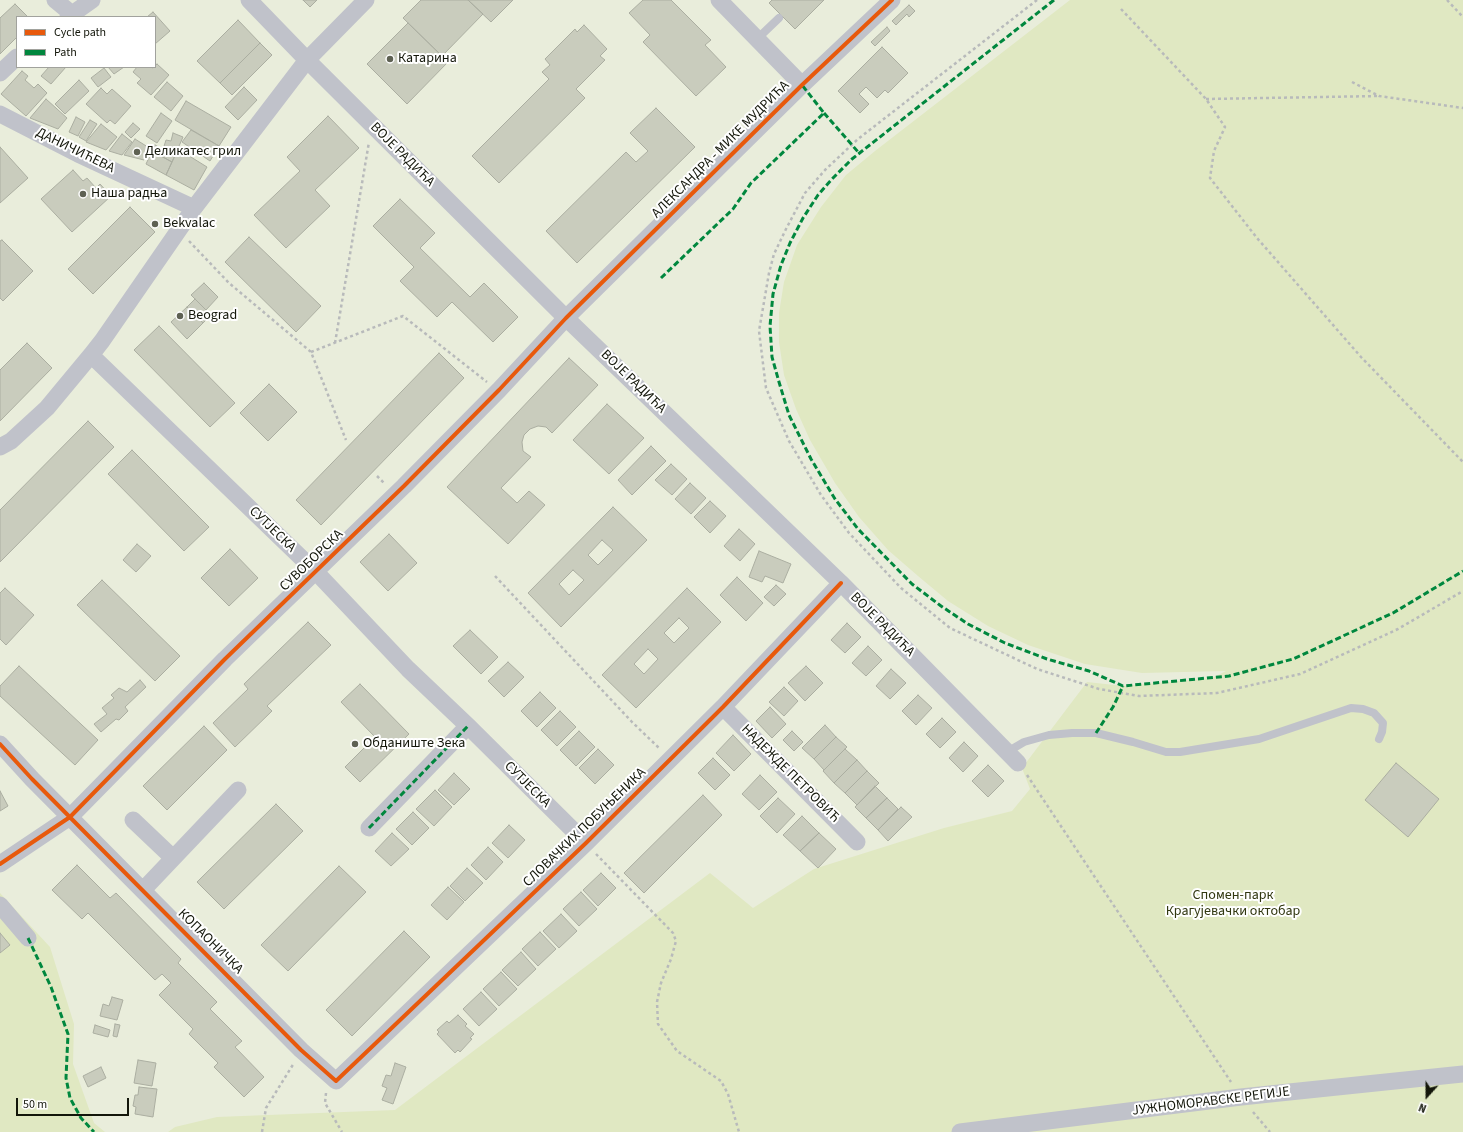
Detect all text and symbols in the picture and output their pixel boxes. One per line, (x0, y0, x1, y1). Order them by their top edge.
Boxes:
legend (16, 16, 156, 68)
text: Cycle path (54, 24, 106, 41)
text: Path (54, 44, 77, 61)
place label: Катарина (398, 51, 457, 67)
marker: Катарина (385, 54, 395, 64)
street label: АЛЕКСАНДРА - МИКЕ МУДРИЋА (649, 78, 793, 222)
street label: ВОЈЕ РАДИЋА (366, 119, 438, 191)
street label: ДАНИЧИЋЕВА (33, 125, 117, 177)
place label: Деликатес грил (145, 144, 241, 160)
marker: Деликатес грил (132, 147, 142, 157)
place label: Наша радња (91, 186, 167, 202)
marker: Наша радња (78, 189, 88, 199)
place label: Bekvalac (163, 216, 215, 232)
marker: Bekvalac (150, 219, 160, 229)
place label: Beograd (188, 308, 237, 324)
marker: Beograd (175, 311, 185, 321)
street label: ВОЈЕ РАДИЋА (597, 347, 669, 417)
street label: СУТЈЕСКА (245, 504, 299, 556)
street label: СУВОБОРСКА (277, 527, 347, 595)
street label: ВОЈЕ РАДИЋА (846, 589, 918, 661)
street label: НАДЕЖДЕ ПЕТРОВИЋ (737, 721, 843, 827)
place label: Обданиште Зека (363, 736, 465, 752)
marker: Обданиште Зека (350, 739, 360, 749)
street label: СУТЈЕСКА (500, 758, 554, 812)
street label: СЛОВАЧКИХ ПОБУЊЕНИКА (520, 765, 650, 891)
park label: Спомен-парк Крагујевачки октобар (1166, 888, 1300, 920)
street label: КОПАОНИЧКА (174, 906, 246, 978)
north arrow (1407, 1076, 1447, 1116)
street label: ЈУЖНОМОРАВСКЕ РЕГИЈЕ (1131, 1084, 1291, 1120)
scale bar (18, 1090, 131, 1116)
text: 50 m (23, 1096, 47, 1113)
text: N (1416, 1099, 1429, 1116)

